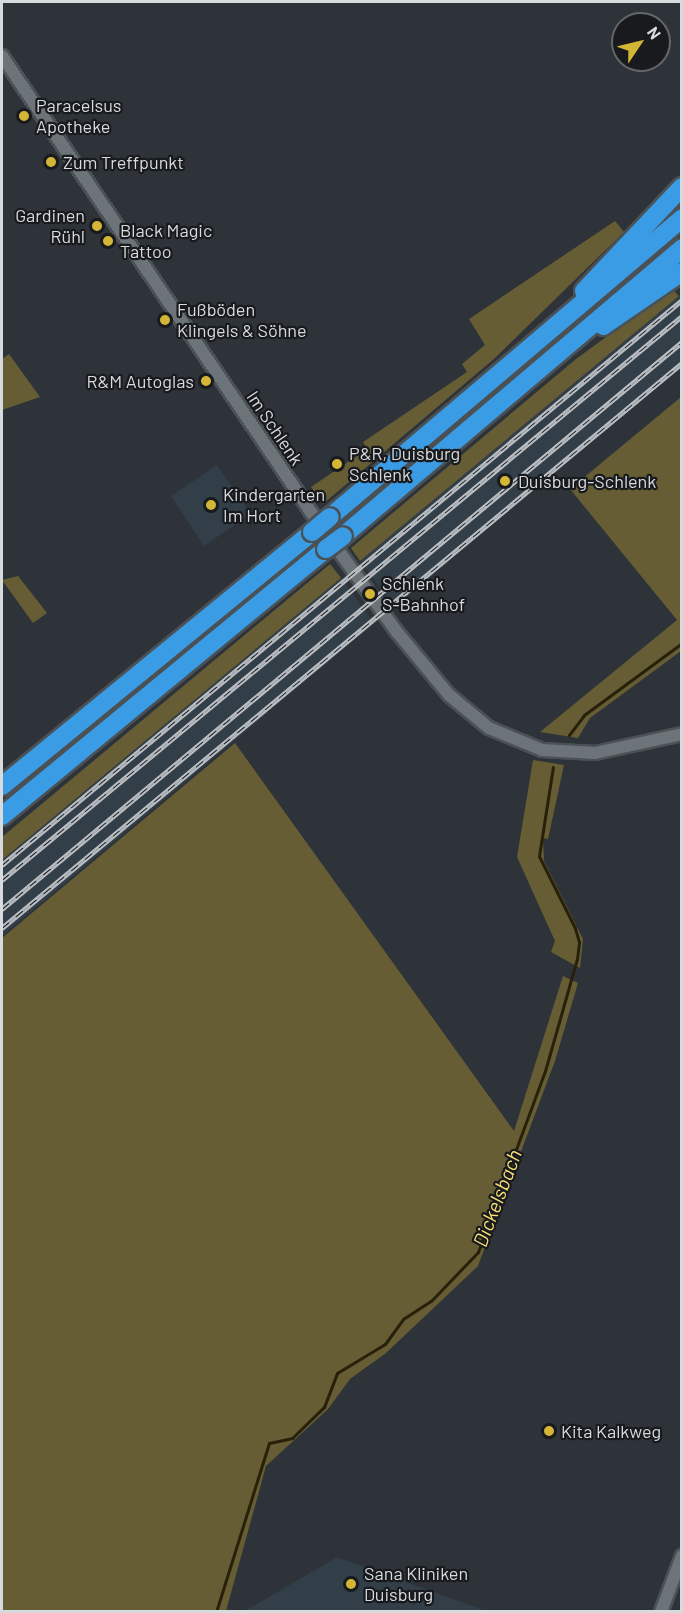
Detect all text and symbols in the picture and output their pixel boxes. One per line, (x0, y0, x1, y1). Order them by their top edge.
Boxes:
north arrow (611, 12, 671, 72)
text: N (644, 23, 665, 42)
place label: Paracelsus Apotheke (36, 95, 122, 138)
marker: Paracelsus Apotheke (17, 109, 31, 123)
place label: Zum Treffpunkt (63, 151, 184, 173)
marker: Zum Treffpunkt (44, 155, 58, 169)
place label: Gardinen Rühl (15, 205, 85, 248)
marker: Gardinen Rühl (90, 219, 104, 233)
place label: Black Magic Tattoo (120, 220, 212, 262)
marker: Black Magic Tattoo (101, 234, 115, 248)
place label: Fußböden Klingels & Söhne (177, 299, 307, 342)
marker: Fußböden Klingels & Söhne (158, 313, 172, 327)
place label: R&M Autoglas (86, 370, 194, 392)
marker: R&M Autoglas (199, 374, 213, 388)
street label: Im Schlenk (242, 387, 308, 469)
place label: P&R, Duisburg Schlenk (349, 443, 460, 486)
marker: P&R, Duisburg Schlenk (330, 457, 344, 471)
place label: Duisburg-Schlenk (518, 470, 656, 492)
marker: Duisburg-Schlenk (496, 472, 514, 490)
place label: Kindergarten Im Hort (223, 484, 325, 526)
marker: Kindergarten Im Hort (204, 498, 218, 512)
place label: Schlenk S-Bahnhof (382, 573, 465, 616)
marker: Schlenk S-Bahnhof (363, 587, 377, 601)
water label: Dickelsbach (467, 1146, 527, 1250)
place label: Kita Kalkweg (561, 1420, 661, 1442)
marker: Kita Kalkweg (542, 1424, 556, 1438)
place label: Sana Kliniken Duisburg (364, 1563, 468, 1606)
marker: Sana Kliniken Duisburg (342, 1575, 360, 1593)

